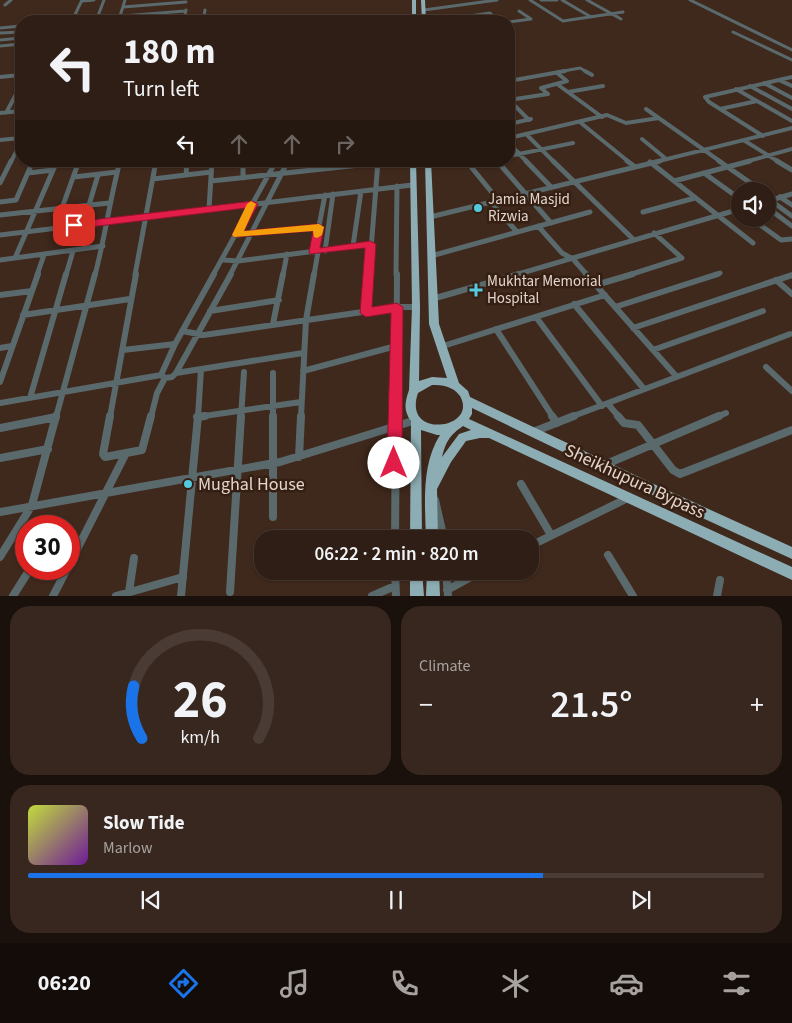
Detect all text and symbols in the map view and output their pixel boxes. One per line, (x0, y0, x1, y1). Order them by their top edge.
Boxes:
text: 180 m (123, 27, 215, 77)
icon: left (40, 35, 105, 100)
text: Turn left (123, 73, 199, 105)
icon: left (172, 130, 200, 158)
icon: ahead (225, 130, 253, 158)
icon: ahead (278, 130, 306, 158)
icon: right (331, 130, 359, 158)
map controls (731, 182, 776, 227)
button: sound (731, 182, 776, 227)
place label: Jamia Masjid Rizwia (488, 189, 570, 227)
marker: Jamia Masjid Rizwia (472, 202, 484, 214)
pin (53, 204, 95, 246)
icon: arrive (60, 211, 88, 239)
place label: Mukhtar Memorial Hospital (487, 271, 602, 309)
marker: Mukhtar Memorial Hospital (469, 283, 483, 297)
position arrow (367, 436, 419, 488)
street label: Sheikhupura Bypass (561, 438, 709, 525)
place label: Mughal House (198, 472, 305, 497)
marker: Mughal House (182, 478, 194, 490)
speed limit sign: 30 (15, 515, 80, 580)
text: 06:22 · 2 min · 820 m (314, 541, 479, 568)
text: Climate (419, 655, 470, 677)
text: 26 (173, 664, 228, 738)
text: 21.5° (550, 678, 633, 732)
text: − (419, 685, 433, 725)
text: + (750, 685, 764, 725)
text: km/h (181, 725, 220, 750)
text: Slow Tide (103, 810, 184, 837)
text: Marlow (103, 837, 152, 859)
icon: previous (137, 886, 165, 914)
icon: pause (382, 886, 410, 914)
icon: next (627, 886, 655, 914)
icon: directions (166, 966, 201, 1001)
icon: music (277, 966, 312, 1001)
icon: phone (387, 966, 422, 1001)
icon: climate (498, 966, 533, 1001)
icon: car (609, 966, 644, 1001)
icon: filters (719, 966, 754, 1001)
text: 06:20 (38, 967, 91, 999)

